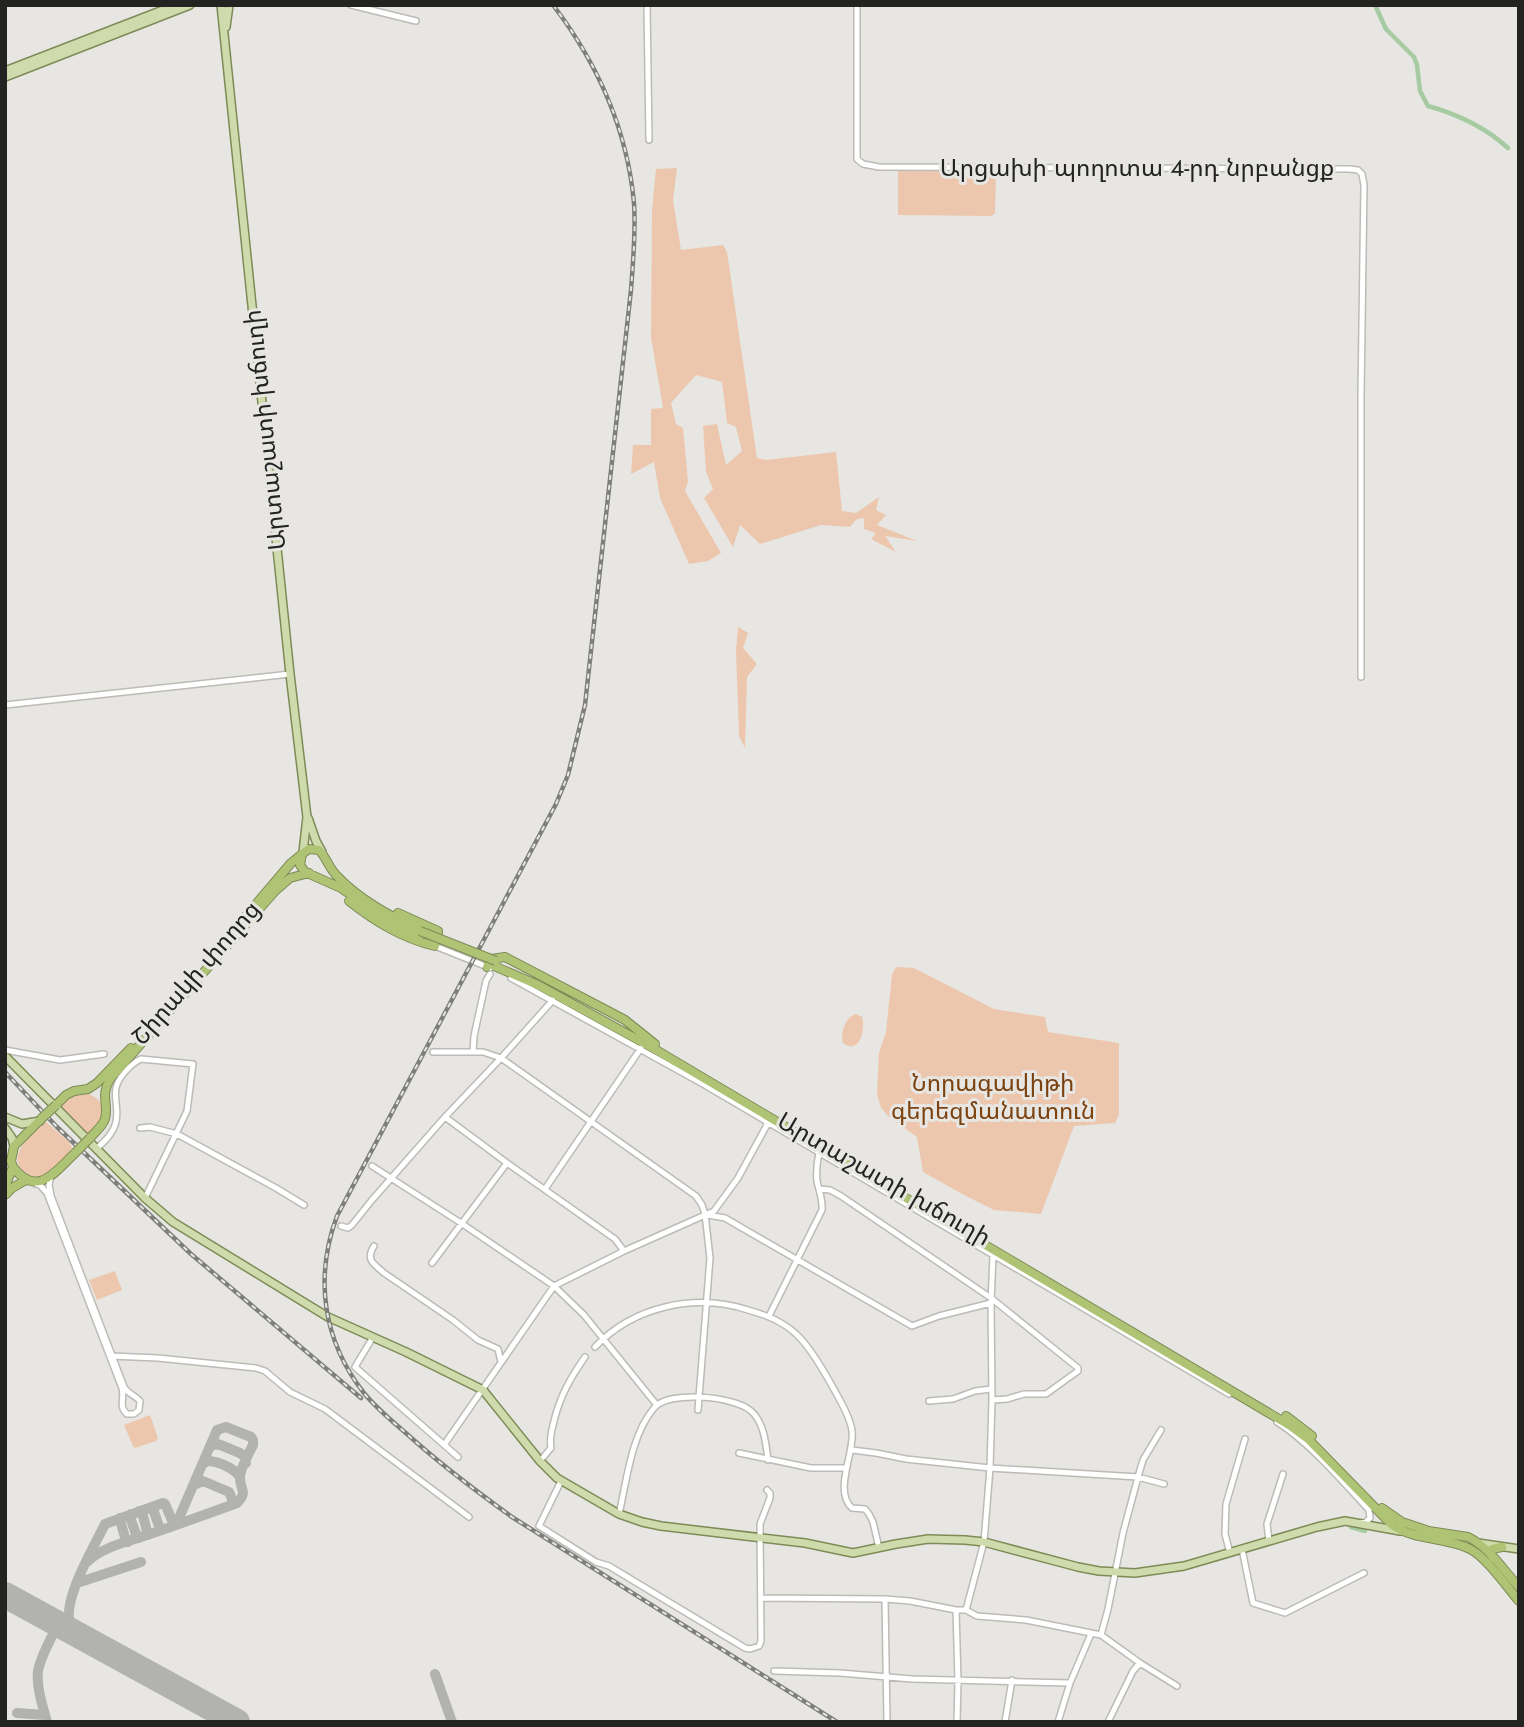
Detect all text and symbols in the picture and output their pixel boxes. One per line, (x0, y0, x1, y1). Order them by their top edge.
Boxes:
street label: Արցախի պողոտա 4-րդ նրբանցք (940, 150, 1334, 185)
street label: Արտաշատի խճուղի (234, 308, 295, 552)
street label: Շիրակի փողոց (123, 893, 268, 1053)
park label: Նորագավիթի գերեզմանատուն (891, 1065, 1095, 1128)
street label: Արտաշատի խճուղի (771, 1103, 998, 1254)

